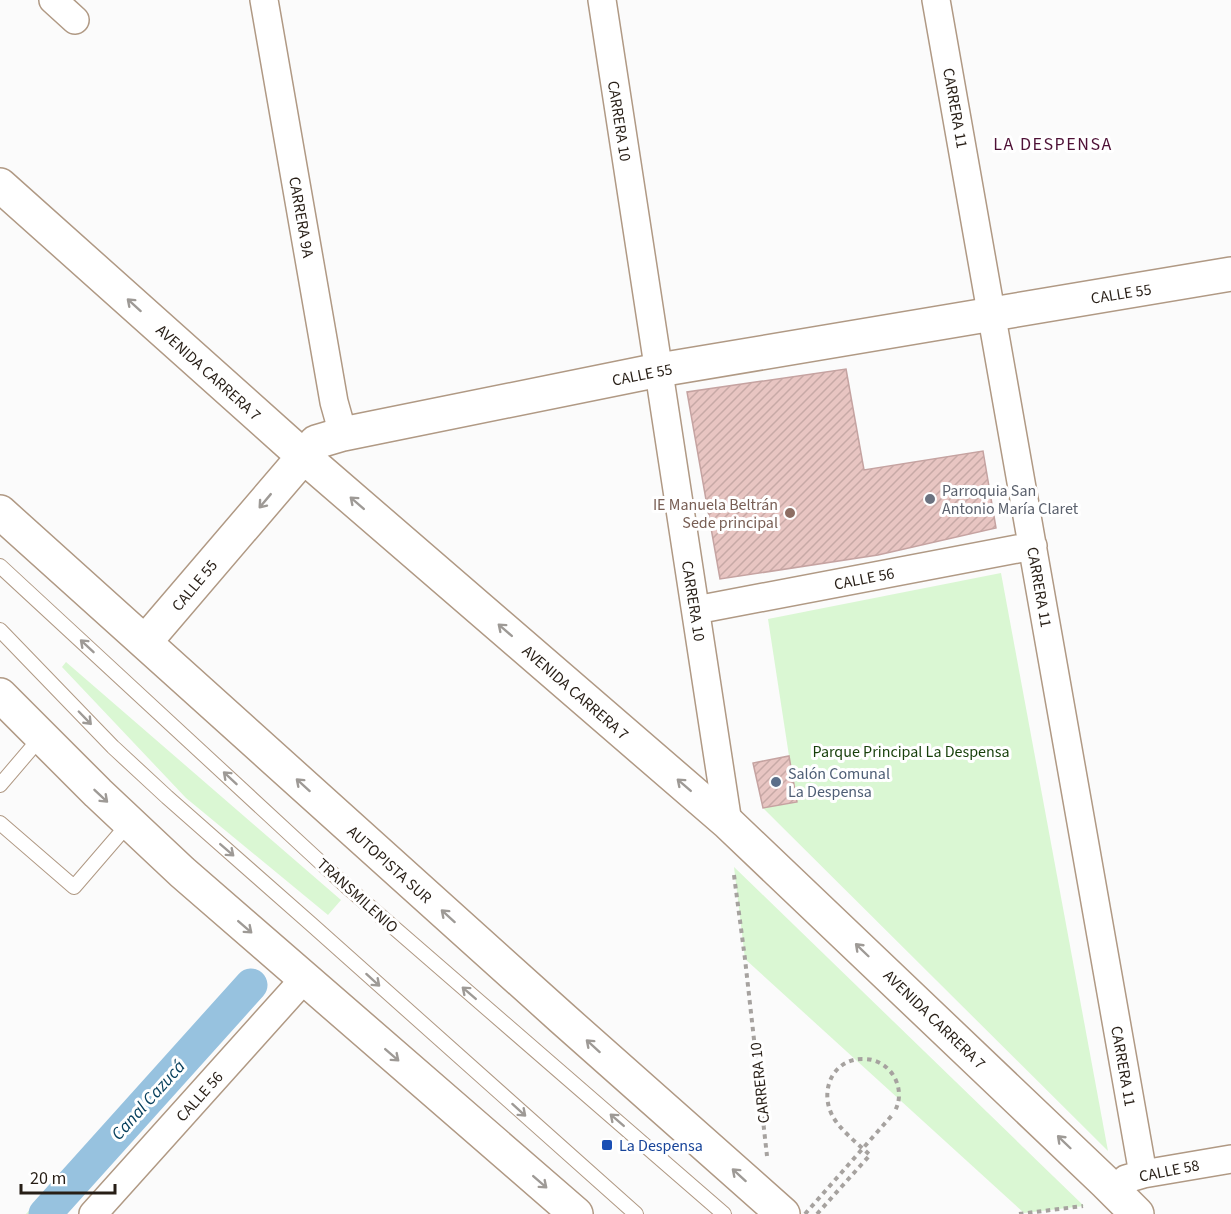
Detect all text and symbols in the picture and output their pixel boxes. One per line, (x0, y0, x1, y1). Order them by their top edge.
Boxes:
street label: CARRERA 11 (937, 66, 973, 150)
street label: CARRERA 10 (602, 79, 636, 163)
district label: LA DESPENSA (993, 132, 1113, 157)
street label: CARRERA 9A (283, 175, 319, 260)
street label: CALLE 55 (1089, 278, 1153, 310)
one-way arrow (127, 298, 142, 312)
street label: AVENIDA CARRERA 7 (151, 320, 266, 426)
street label: CALLE 55 (610, 358, 674, 392)
place label: Parroquia San Antonio María Claret (942, 480, 1079, 520)
marker: Parroquia San Antonio María Claret (923, 492, 937, 506)
one-way arrow (259, 493, 272, 509)
place label: IE Manuela Beltrán Sede principal (653, 494, 778, 534)
one-way arrow (350, 496, 365, 510)
marker: IE Manuela Beltrán Sede principal (783, 506, 797, 520)
street label: CARRERA 11 (1021, 545, 1057, 629)
street label: CALLE 55 (167, 555, 223, 616)
street label: CARRERA 10 (676, 559, 710, 643)
street label: CALLE 56 (832, 562, 896, 596)
one-way arrow (498, 623, 513, 637)
one-way arrow (80, 639, 95, 653)
street label: AVENIDA CARRERA 7 (517, 640, 633, 745)
one-way arrow (77, 710, 92, 725)
park label: Parque Principal La Despensa (813, 741, 1009, 763)
place label: Salón Comunal La Despensa (788, 763, 890, 803)
one-way arrow (223, 771, 238, 786)
marker: Salón Comunal La Despensa (769, 775, 783, 789)
one-way arrow (296, 778, 311, 792)
one-way arrow (677, 778, 692, 792)
one-way arrow (93, 788, 108, 802)
street label: AUTOPISTA SUR (342, 821, 436, 909)
one-way arrow (219, 843, 234, 857)
street label: TRANSMILENIO (312, 853, 403, 938)
one-way arrow (441, 909, 456, 923)
one-way arrow (237, 920, 252, 934)
one-way arrow (854, 943, 869, 957)
street label: AVENIDA CARRERA 7 (878, 965, 990, 1074)
one-way arrow (366, 973, 381, 987)
one-way arrow (461, 986, 477, 999)
street label: CARRERA 11 (1105, 1024, 1141, 1108)
one-way arrow (586, 1039, 601, 1053)
street label: CARRERA 10 (745, 1041, 775, 1124)
one-way arrow (384, 1047, 400, 1061)
water label: Canal Cazucá (106, 1055, 191, 1146)
street label: CALLE 56 (171, 1067, 228, 1127)
one-way arrow (511, 1103, 527, 1116)
one-way arrow (609, 1114, 625, 1127)
place label: La Despensa (619, 1135, 703, 1157)
one-way arrow (1057, 1136, 1072, 1150)
marker: La Despensa (600, 1138, 614, 1152)
street label: CALLE 58 (1137, 1154, 1201, 1188)
scale bar (21, 1157, 116, 1195)
text: 20 m (30, 1166, 66, 1191)
one-way arrow (732, 1168, 747, 1182)
one-way arrow (532, 1175, 547, 1189)

